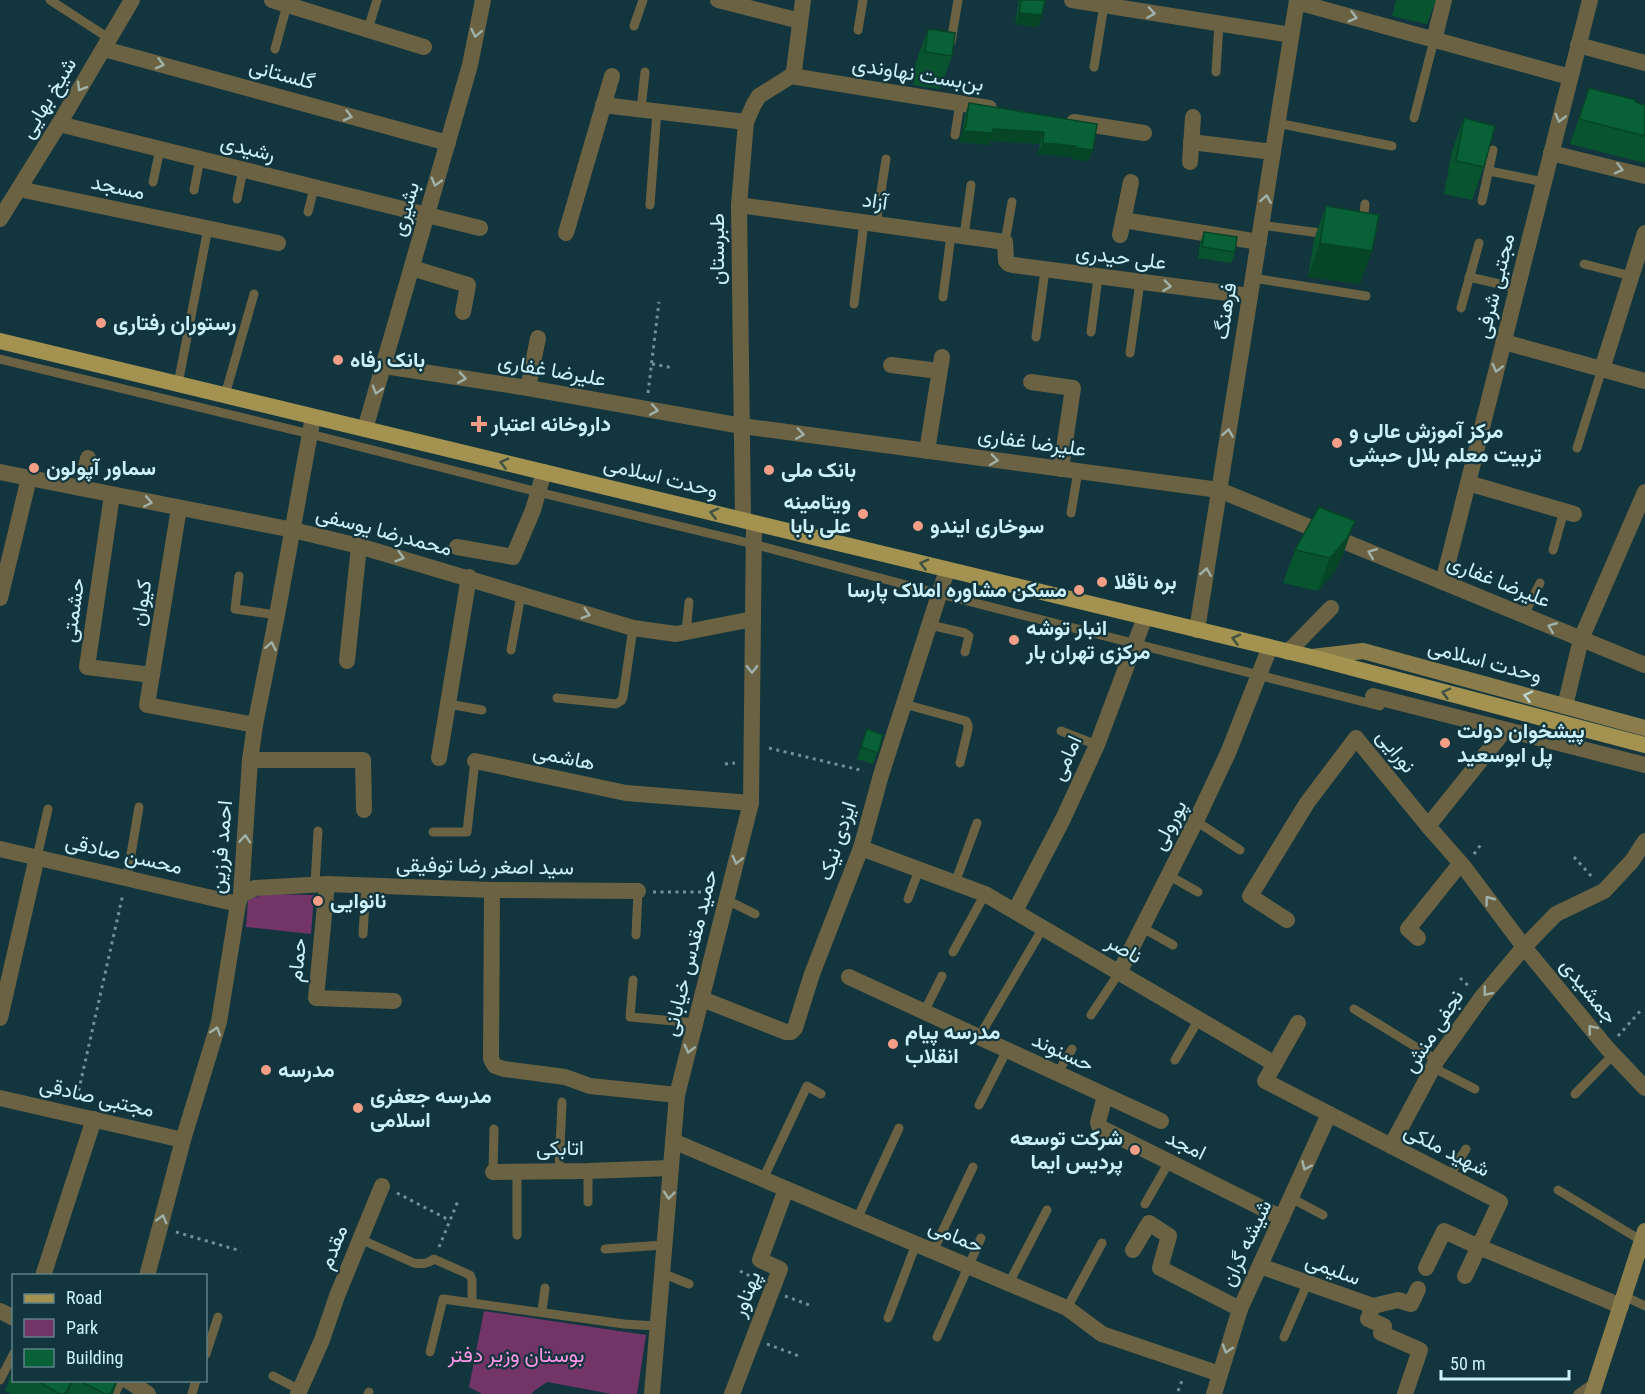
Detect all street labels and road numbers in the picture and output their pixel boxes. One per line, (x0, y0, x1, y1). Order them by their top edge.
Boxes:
street label: بن‌بست نهاوندی (850, 52, 985, 97)
street label: شیخ بهایی (15, 53, 83, 144)
street label: گلستانی (247, 54, 317, 94)
street label: رشیدی (218, 130, 278, 167)
street label: مسجد (89, 170, 147, 204)
street label: بشیری (386, 179, 425, 239)
street label: آزاد (861, 187, 891, 216)
street label: طبرستان (705, 213, 730, 285)
street label: مجتبی شرفی (1470, 231, 1521, 341)
street label: علی حیدری (1074, 240, 1168, 275)
street label: فرهنگ (1209, 281, 1242, 341)
street label: علیرضا غفاری (496, 349, 608, 392)
street label: علیرضا غفاری (976, 423, 1088, 462)
street label: وحدت اسلامی (601, 451, 721, 504)
street label: محمدرضا یوسفی (313, 501, 455, 562)
street label: علیرضا غفاری (1443, 549, 1554, 614)
street label: حشمتی (57, 576, 89, 644)
street label: کیوان (126, 578, 157, 628)
street label: وحدت اسلامی (1425, 634, 1545, 689)
street label: نورایی (1370, 724, 1421, 778)
street label: امامی (1046, 732, 1086, 784)
street label: هاشمی (531, 739, 597, 775)
street label: پورولی (1146, 796, 1193, 855)
street label: ایزدی نیک (813, 798, 862, 884)
street label: احمد فرزین (205, 799, 238, 895)
street label: محسن صادقی (63, 829, 185, 879)
street label: سید اصغر رضا توفیقی (396, 852, 574, 881)
street label: حمید مقدس خیابانی (658, 867, 722, 1039)
street label: ناصر (1101, 929, 1146, 970)
street label: حمام (283, 937, 313, 983)
street label: جمشیدی (1555, 953, 1623, 1029)
street label: نجفی منش (1397, 985, 1469, 1077)
street label: حسنوند (1028, 1027, 1098, 1078)
street label: مجتبی صادقی (37, 1072, 157, 1122)
street label: شهید ملکی (1400, 1118, 1494, 1183)
street label: امجد (1162, 1125, 1210, 1165)
street label: اتابکی (536, 1136, 584, 1160)
street label: شیشه گران (1216, 1196, 1277, 1291)
street label: حمامی (925, 1214, 987, 1258)
street label: مقدم (313, 1221, 354, 1273)
street label: سلیمی (1302, 1248, 1364, 1290)
street label: پهناور (726, 1268, 768, 1322)

